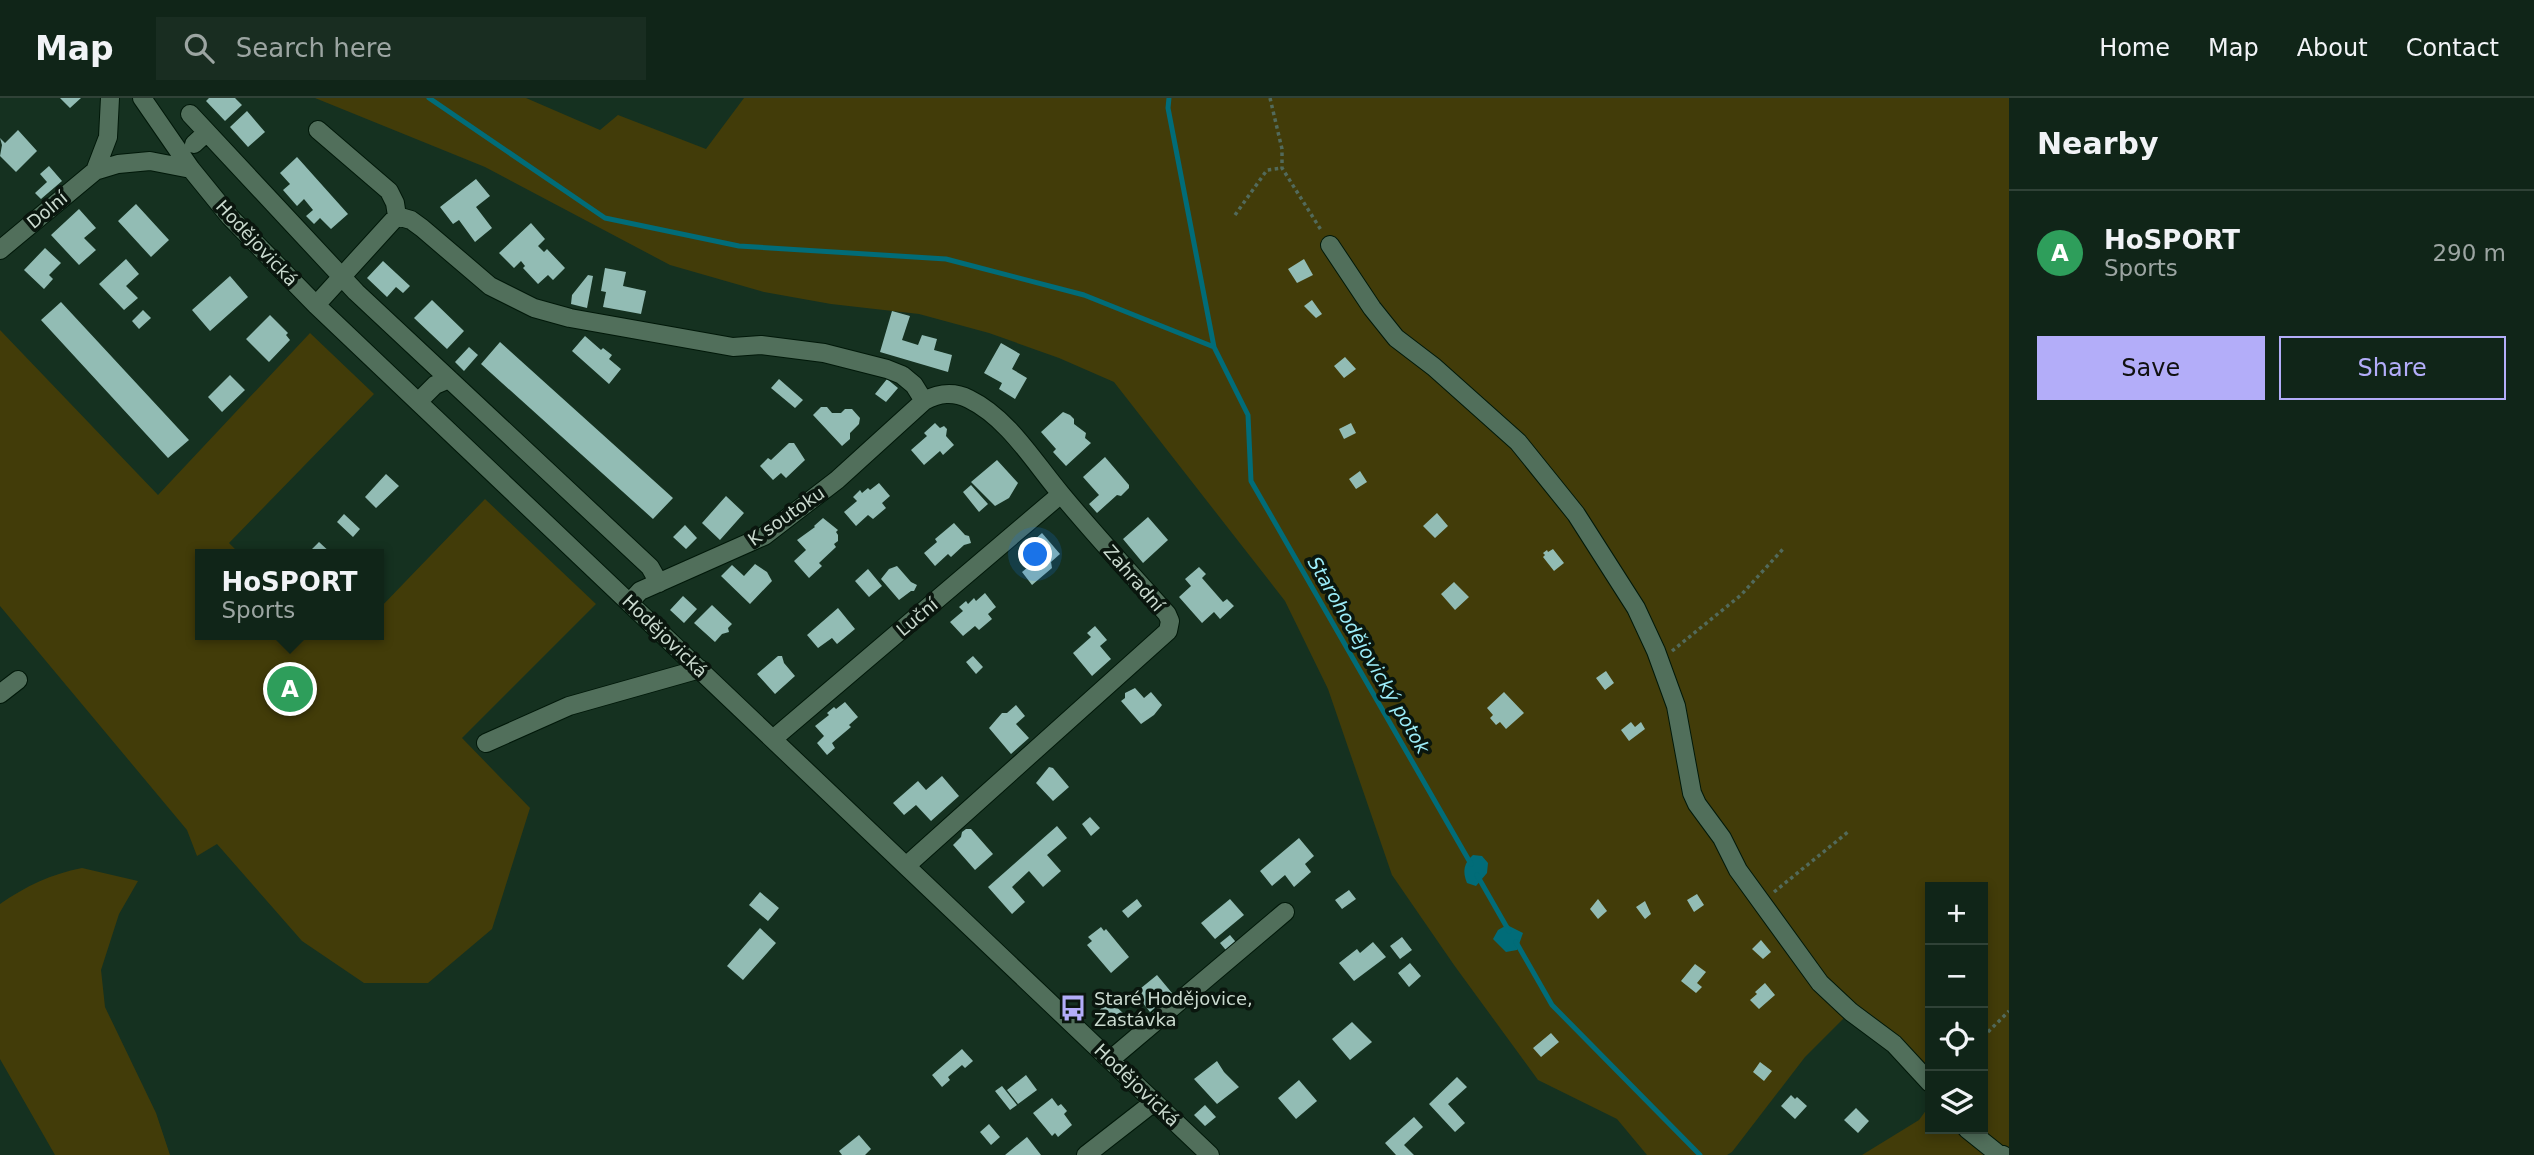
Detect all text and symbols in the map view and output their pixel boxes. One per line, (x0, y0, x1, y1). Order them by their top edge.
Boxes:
search box (156, 17, 646, 80)
text: Map (35, 29, 114, 68)
icon: search (180, 29, 218, 67)
text: Search here (236, 33, 392, 63)
text: Home (2099, 34, 2170, 62)
text: Map (2208, 34, 2259, 62)
text: About (2297, 34, 2368, 62)
text: Contact (2406, 34, 2499, 62)
text: Nearby (2037, 126, 2159, 161)
street label: Dolní (23, 186, 72, 233)
street label: Hodějovická (212, 196, 302, 290)
text: HoSPORT (2104, 225, 2240, 255)
text: A (2051, 240, 2069, 266)
text: 290 m (2432, 240, 2506, 266)
text: Sports (2104, 255, 2178, 281)
button: Save (2037, 336, 2265, 400)
button: Share (2279, 336, 2506, 400)
street label: K soutoku (744, 482, 828, 550)
your location (1018, 537, 1052, 571)
street label: Zahradní (1099, 541, 1169, 616)
popup (195, 549, 384, 640)
water label: Starohodějovický potok (1303, 553, 1435, 758)
text: HoSPORT (221, 567, 358, 597)
street label: Hodějovická (618, 590, 712, 682)
street label: Luční (892, 593, 943, 640)
text: Sports (221, 597, 295, 623)
pin: A (267, 663, 313, 715)
map controls (1925, 882, 1988, 1134)
button: + (1925, 882, 1988, 945)
button: − (1925, 945, 1988, 1008)
place label: Staré Hodějovice, Zastávka (1094, 988, 1253, 1030)
bus stop icon: Staré Hodějovice, Zastávka (1058, 993, 1088, 1023)
button: locate (1925, 1008, 1988, 1071)
street label: Hodějovická (1090, 1039, 1184, 1131)
button: layers (1925, 1071, 1988, 1134)

